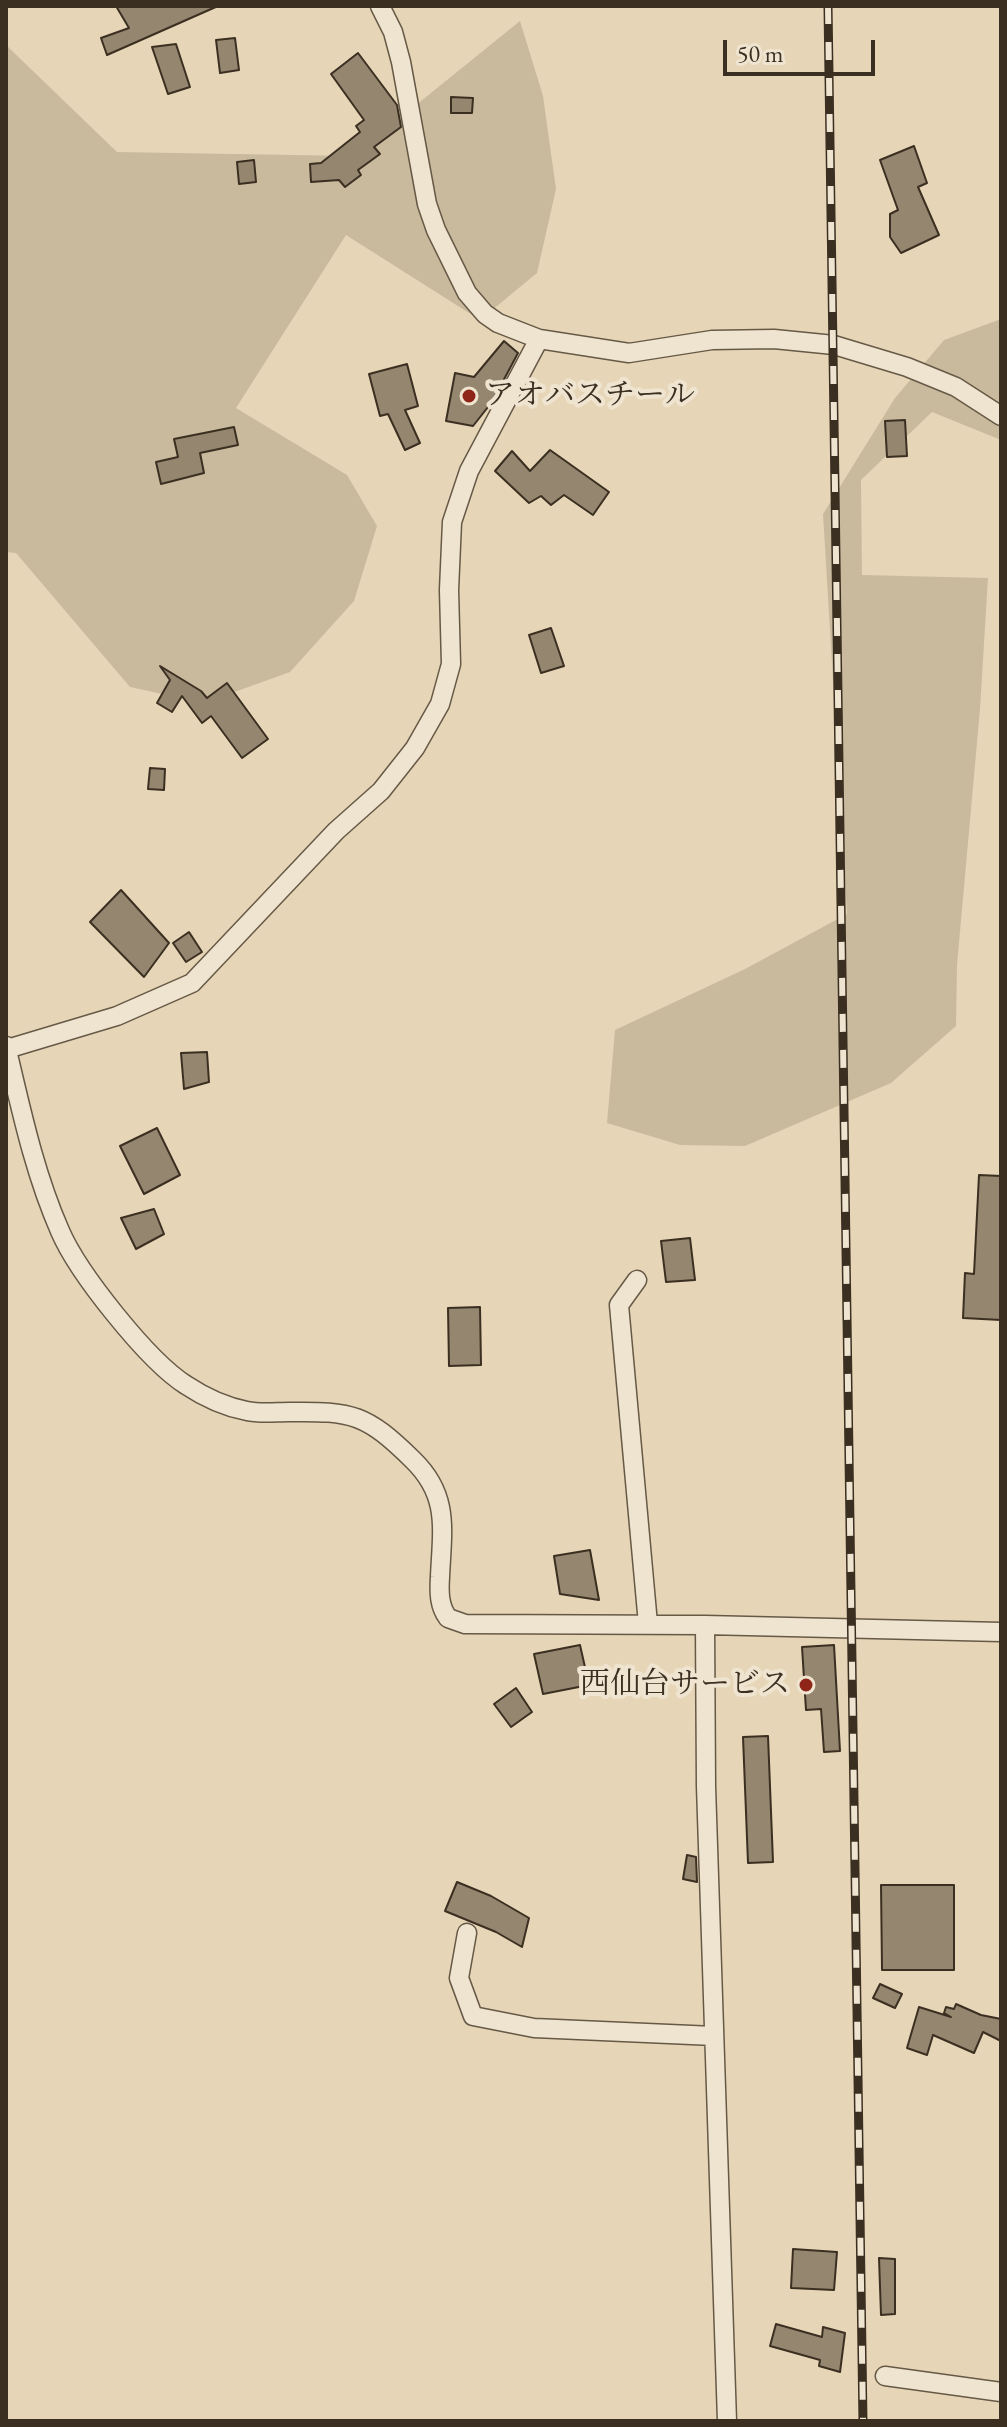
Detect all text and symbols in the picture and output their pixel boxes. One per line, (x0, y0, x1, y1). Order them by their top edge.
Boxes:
scale bar (727, 24, 879, 74)
text: 50 m (737, 38, 784, 69)
place label: アオバスチール (485, 378, 695, 414)
marker: アオバスチール (460, 387, 478, 405)
place label: 西仙台サービス (580, 1667, 790, 1703)
marker: 西仙台サービス (797, 1676, 815, 1694)

